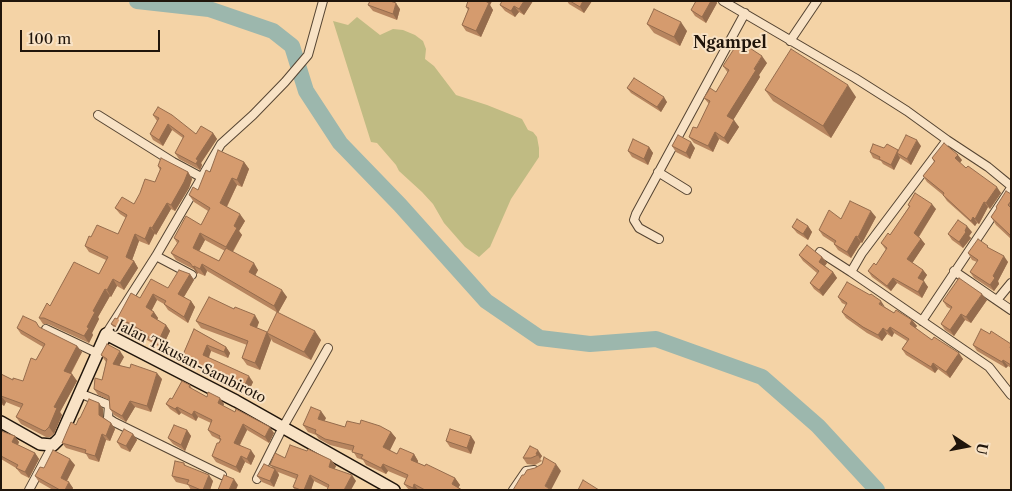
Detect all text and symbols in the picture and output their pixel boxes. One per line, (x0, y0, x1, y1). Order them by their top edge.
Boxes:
scale bar (22, 20, 162, 52)
text: 100 m (28, 29, 71, 48)
district label: Ngampel (693, 33, 767, 53)
street label: Jalan Tikusan-Sambiroto (114, 317, 268, 407)
north arrow (942, 421, 992, 471)
text: U (972, 442, 992, 456)

